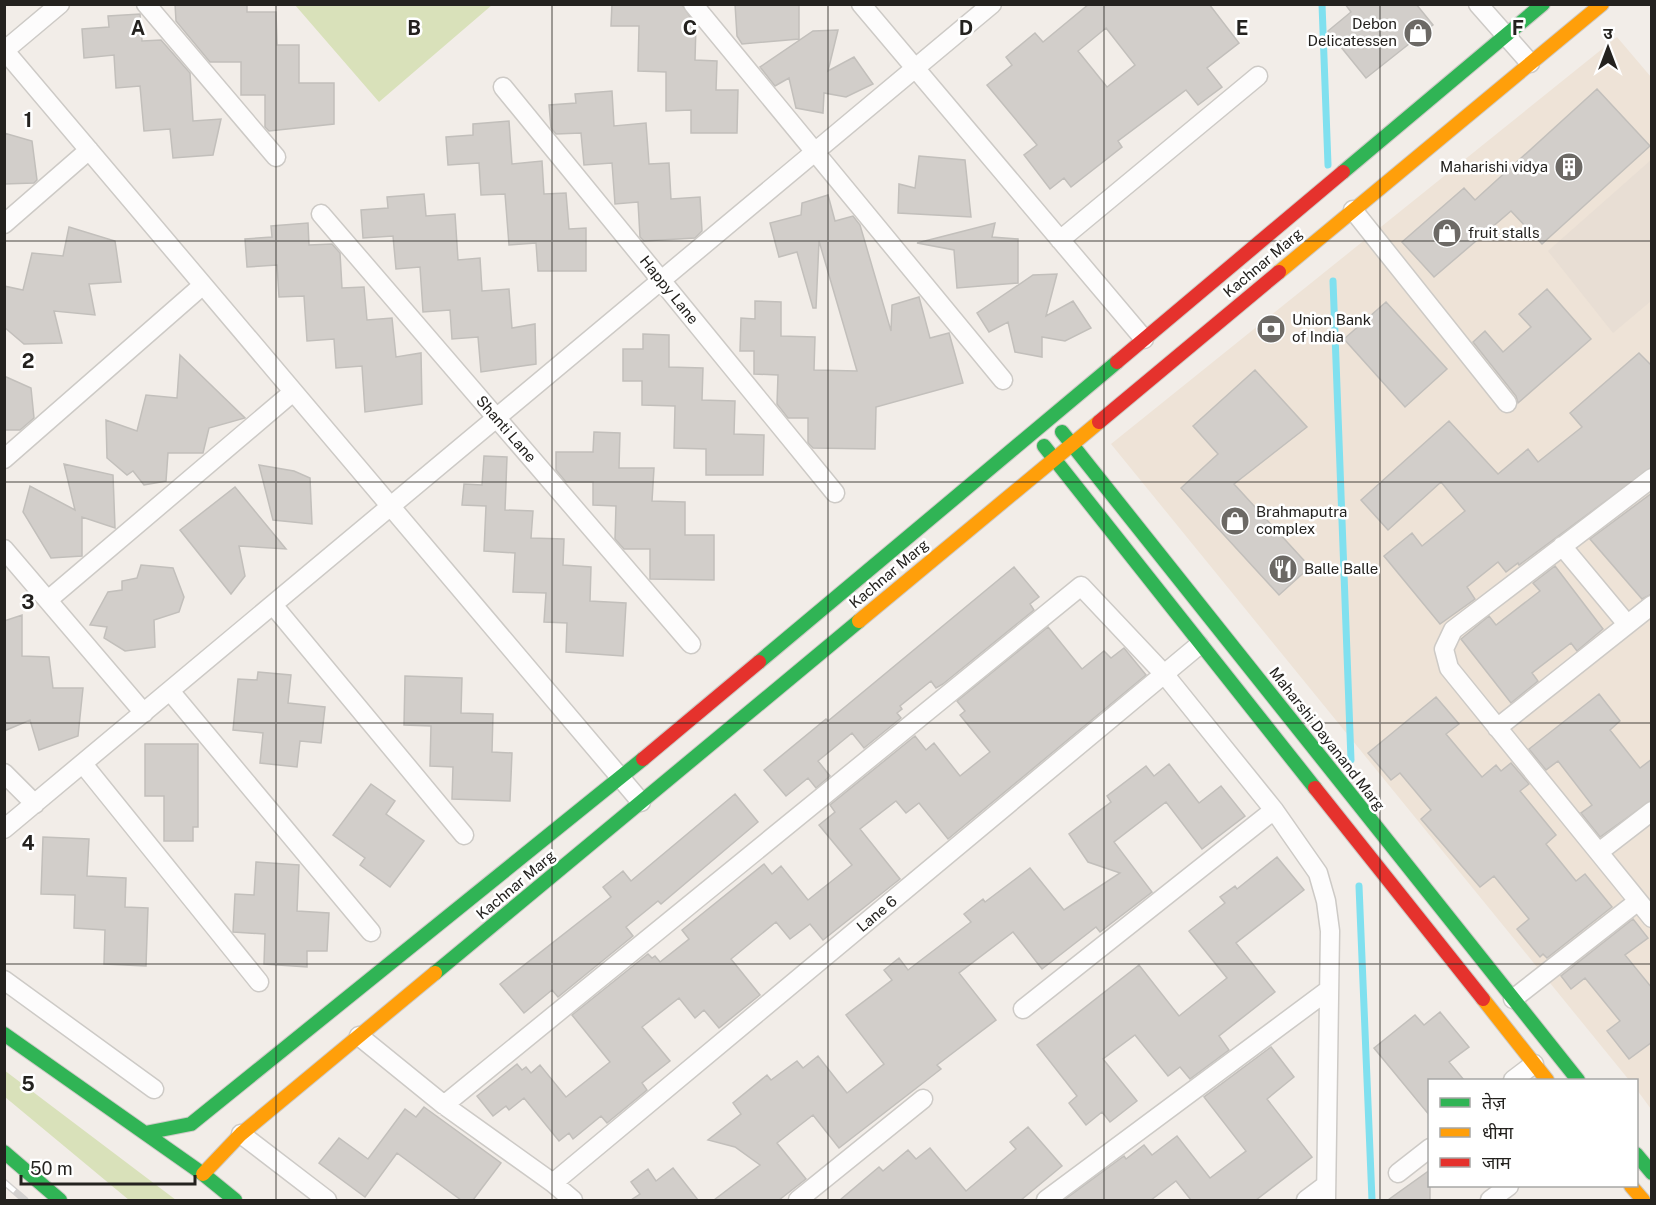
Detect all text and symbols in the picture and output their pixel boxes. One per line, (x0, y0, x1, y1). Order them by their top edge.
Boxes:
place label: Debon Delicatessen (1308, 15, 1397, 49)
text: A (131, 16, 145, 40)
text: B (407, 16, 421, 40)
text: C (683, 16, 697, 40)
text: D (959, 16, 973, 40)
text: E (1236, 16, 1248, 40)
text: F (1512, 16, 1524, 40)
shop icon: Debon Delicatessen (1402, 17, 1434, 49)
north arrow (1578, 18, 1638, 78)
text: उ (1603, 24, 1613, 43)
text: 1 (24, 108, 32, 132)
building icon: Maharishi vidya (1553, 151, 1585, 183)
place label: Maharishi vidya (1440, 158, 1548, 175)
shop icon: fruit stalls (1431, 217, 1463, 249)
place label: fruit stalls (1468, 224, 1540, 241)
street label: Kachnar Marg (1220, 225, 1306, 301)
street label: Happy Lane (637, 252, 702, 327)
place label: Union Bank of India (1292, 311, 1371, 345)
bank icon: Union Bank of India (1255, 313, 1287, 345)
text: 2 (22, 349, 34, 373)
street label: Shanti Lane (473, 392, 540, 465)
place label: Brahmaputra complex (1256, 503, 1347, 537)
shop icon: Brahmaputra complex (1219, 505, 1251, 537)
street label: Kachnar Marg (846, 536, 932, 612)
restaurant icon: Balle Balle (1267, 553, 1299, 585)
place label: Balle Balle (1304, 560, 1378, 577)
text: 3 (21, 590, 35, 614)
street label: Maharshi Dayanand Marg (1266, 664, 1389, 814)
text: 4 (21, 831, 35, 855)
street label: Kachnar Marg (473, 847, 559, 923)
street label: Lane 6 (853, 892, 900, 935)
text: 5 (21, 1072, 35, 1096)
legend (1428, 1079, 1638, 1187)
text: तेज़ (1482, 1092, 1506, 1113)
text: धीमा (1482, 1122, 1513, 1143)
scale bar (21, 1148, 195, 1186)
text: जाम (1482, 1152, 1512, 1173)
text: 50 m (30, 1158, 73, 1179)

